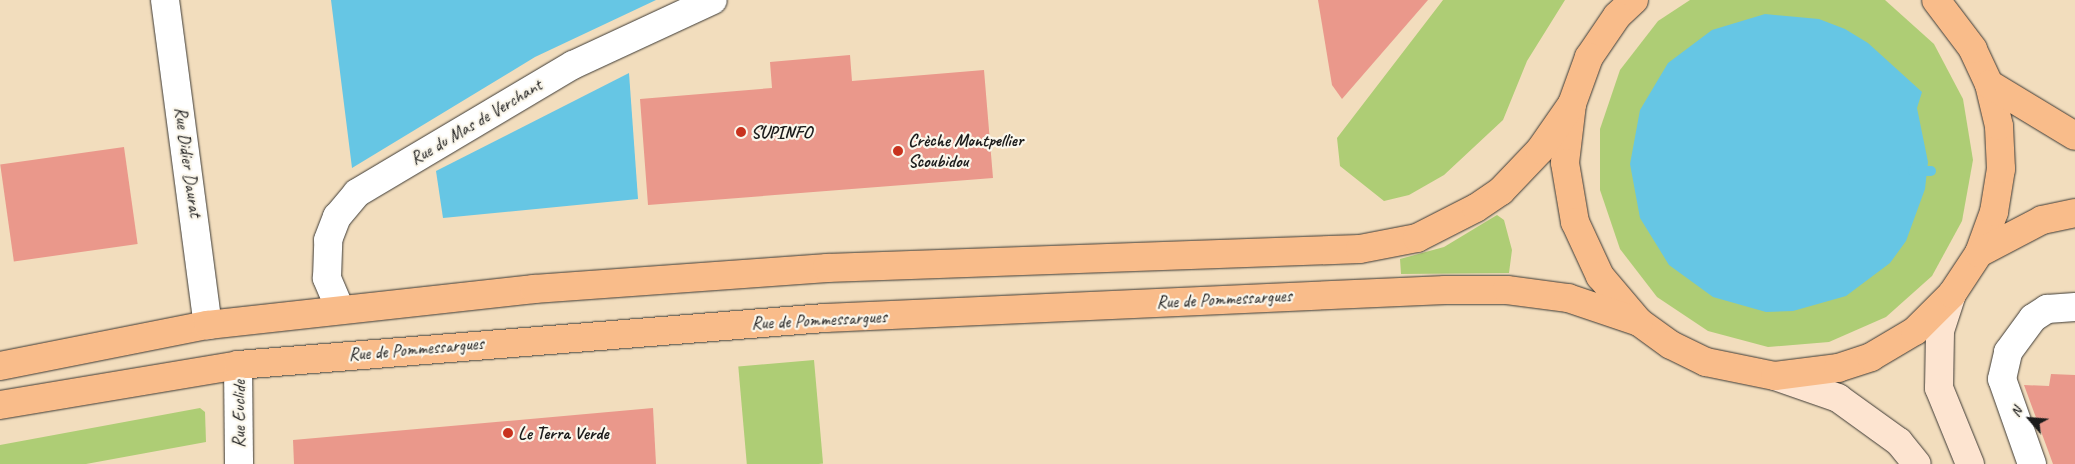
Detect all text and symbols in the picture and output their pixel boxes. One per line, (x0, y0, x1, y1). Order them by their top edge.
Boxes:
street label: Rue du Mas de Verchant (407, 74, 545, 170)
street label: Rue Didier Daurat (170, 105, 206, 219)
place label: SUPINFO (751, 121, 812, 143)
marker: SUPINFO (735, 126, 747, 138)
place label: Crèche Montpellier Scoubidou (908, 130, 1023, 172)
marker: Crèche Montpellier Scoubidou (892, 145, 904, 157)
street label: Rue de Pommessargues (1156, 285, 1292, 313)
street label: Rue de Pommessargues (751, 306, 887, 334)
street label: Rue de Pommessargues (348, 332, 484, 366)
street label: Rue Euclide (228, 380, 250, 448)
north arrow (2005, 394, 2055, 444)
text: N (2007, 404, 2026, 420)
place label: Le Terra Verde (518, 422, 607, 444)
marker: Le Terra Verde (502, 427, 514, 439)

